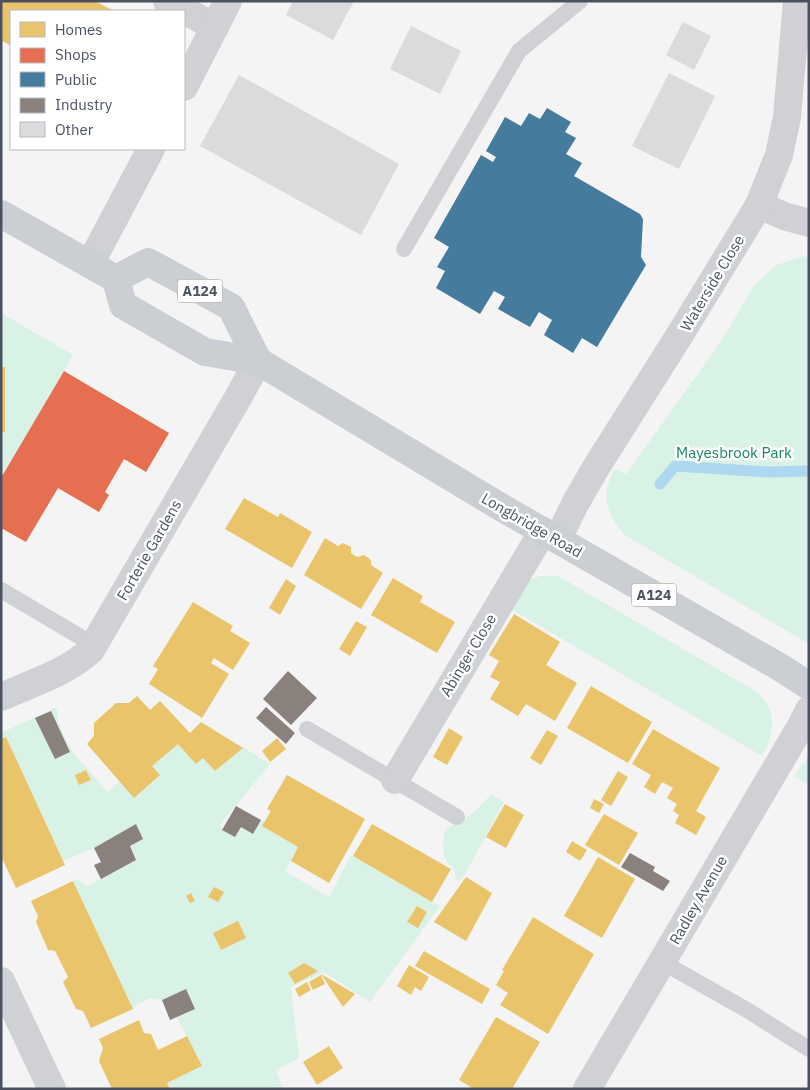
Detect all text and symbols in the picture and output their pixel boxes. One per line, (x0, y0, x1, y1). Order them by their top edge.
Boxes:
legend (10, 10, 185, 150)
text: Homes (55, 20, 103, 39)
text: Shops (55, 45, 97, 64)
text: Public (55, 70, 97, 89)
text: Industry (55, 95, 113, 114)
text: Other (55, 120, 94, 139)
street label: Waterside Close (676, 231, 748, 335)
road number: A124 (178, 280, 222, 302)
park label: Mayesbrook Park (676, 443, 792, 462)
street label: Longbridge Road (478, 489, 586, 561)
street label: Forterie Gardens (113, 496, 185, 604)
road number: A124 (632, 584, 676, 606)
street label: Abinger Close (436, 610, 500, 700)
street label: Radley Avenue (665, 852, 731, 948)

